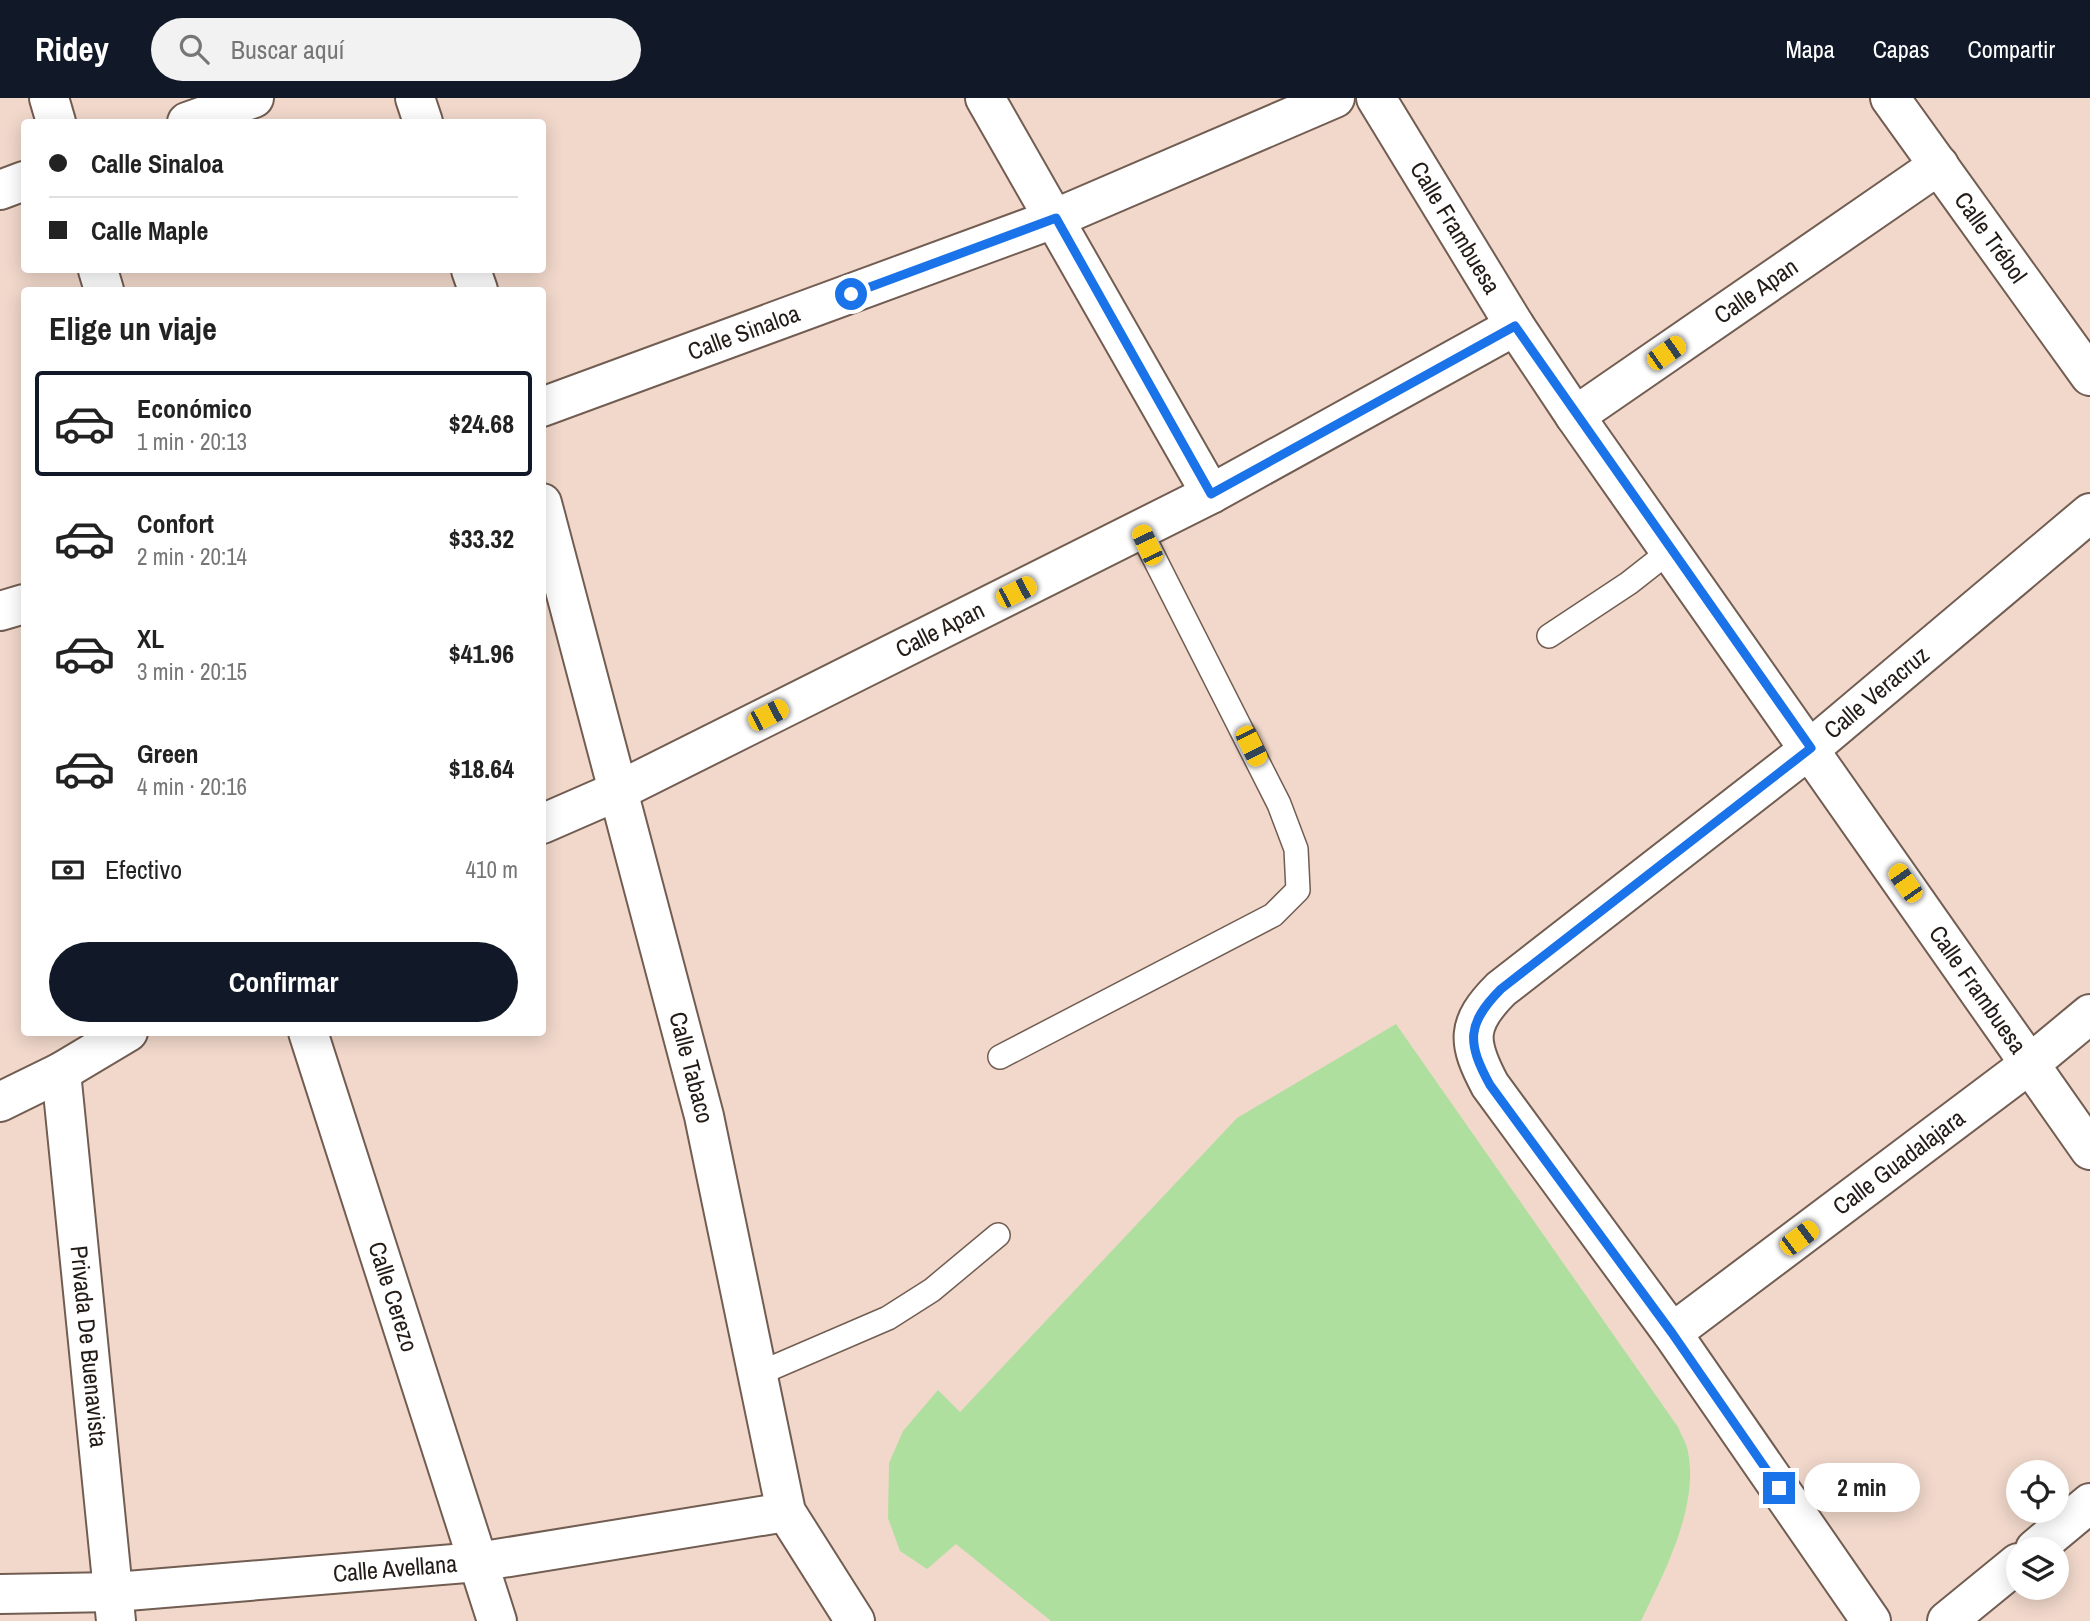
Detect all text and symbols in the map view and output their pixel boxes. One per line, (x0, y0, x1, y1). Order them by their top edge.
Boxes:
search box (151, 18, 641, 81)
text: Ridey (35, 27, 109, 71)
icon: search (175, 30, 213, 68)
text: Buscar aquí (231, 32, 344, 67)
text: Mapa (1785, 33, 1835, 65)
text: Capas (1873, 33, 1930, 65)
text: Compartir (1968, 33, 2055, 65)
text: Calle Sinaloa (91, 146, 224, 181)
street label: Calle Frambuesa (1403, 155, 1509, 300)
street label: Calle Trébol (1948, 185, 2035, 289)
text: Calle Maple (91, 213, 208, 248)
street label: Calle Apan (1707, 250, 1804, 331)
route start (835, 278, 867, 310)
street label: Calle Sinaloa (683, 297, 804, 367)
text: Elige un viaje (49, 307, 217, 350)
car (1643, 332, 1690, 374)
text: Económico (137, 391, 252, 426)
icon: car (53, 392, 116, 455)
text: $24.68 (449, 406, 514, 441)
text: 1 min · 20:13 (137, 426, 247, 457)
text: Confort (137, 506, 214, 541)
icon: car (53, 507, 116, 570)
text: $33.32 (449, 521, 514, 556)
car (1129, 522, 1166, 568)
text: 2 min · 20:14 (137, 541, 247, 572)
car (993, 573, 1040, 611)
street label: Calle Apan (890, 593, 989, 664)
text: XL (137, 621, 164, 656)
icon: car (53, 622, 116, 685)
text: $41.96 (449, 636, 514, 671)
street label: Calle Veracruz (1817, 638, 1935, 745)
text: 3 min · 20:15 (137, 656, 247, 687)
car (745, 696, 792, 734)
car (1233, 723, 1270, 769)
text: Green (137, 736, 199, 771)
icon: car (53, 737, 116, 800)
text: $18.64 (449, 751, 514, 786)
text: 4 min · 20:16 (137, 771, 247, 802)
icon: cash (49, 851, 87, 889)
text: Efectivo (105, 852, 182, 887)
text: 410 m (466, 854, 518, 885)
car (1885, 860, 1926, 906)
street label: Calle Frambuesa (1922, 919, 2035, 1060)
button: Confirmar (49, 942, 518, 1022)
street label: Calle Tabaco (662, 1008, 722, 1126)
street label: Calle Guadalajara (1826, 1101, 1971, 1222)
car (1776, 1217, 1823, 1259)
street label: Calle Cerezo (361, 1237, 427, 1355)
street label: Privada De Buenavista (63, 1244, 116, 1449)
map controls (2006, 1460, 2069, 1600)
button: locate (2006, 1460, 2069, 1523)
callout: 2 min (1803, 1464, 1919, 1512)
route end (1763, 1472, 1795, 1504)
text: 2 min (1837, 1472, 1887, 1503)
button: layers (2006, 1537, 2069, 1600)
street label: Calle Avellana (332, 1547, 458, 1589)

